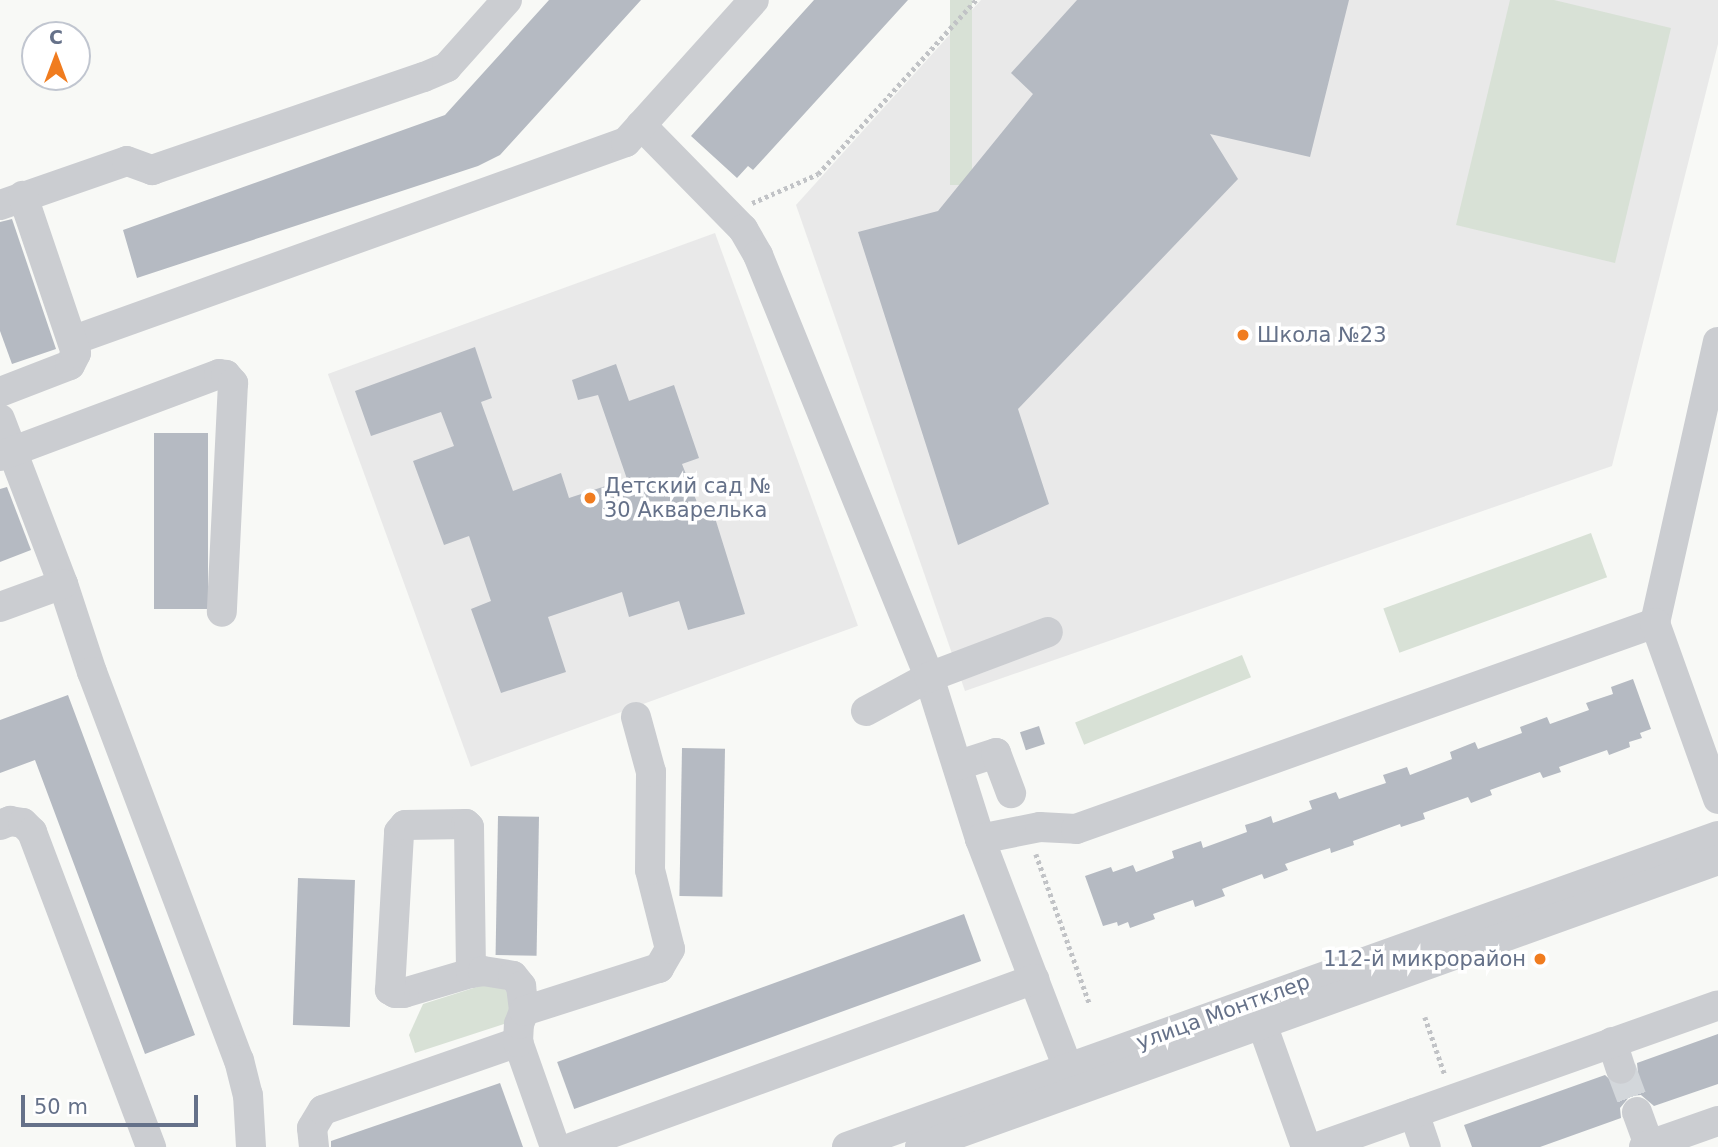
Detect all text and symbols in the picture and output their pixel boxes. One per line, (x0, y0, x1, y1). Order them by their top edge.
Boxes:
north arrow (21, 21, 91, 91)
text: С (49, 26, 63, 48)
place label: Школа №23 (1257, 322, 1387, 348)
marker: Школа №23 (1235, 327, 1251, 343)
place label: Детский сад № 30 Акварелька (604, 473, 771, 523)
marker: Детский сад № 30 Акварелька (582, 490, 598, 506)
place label: 112-й микрорайон (1323, 946, 1526, 972)
marker: 112-й микрорайон (1532, 951, 1548, 967)
street label: улица Монтклер (1133, 969, 1313, 1055)
scale bar (24, 1080, 201, 1124)
text: 50 m (34, 1095, 88, 1119)

